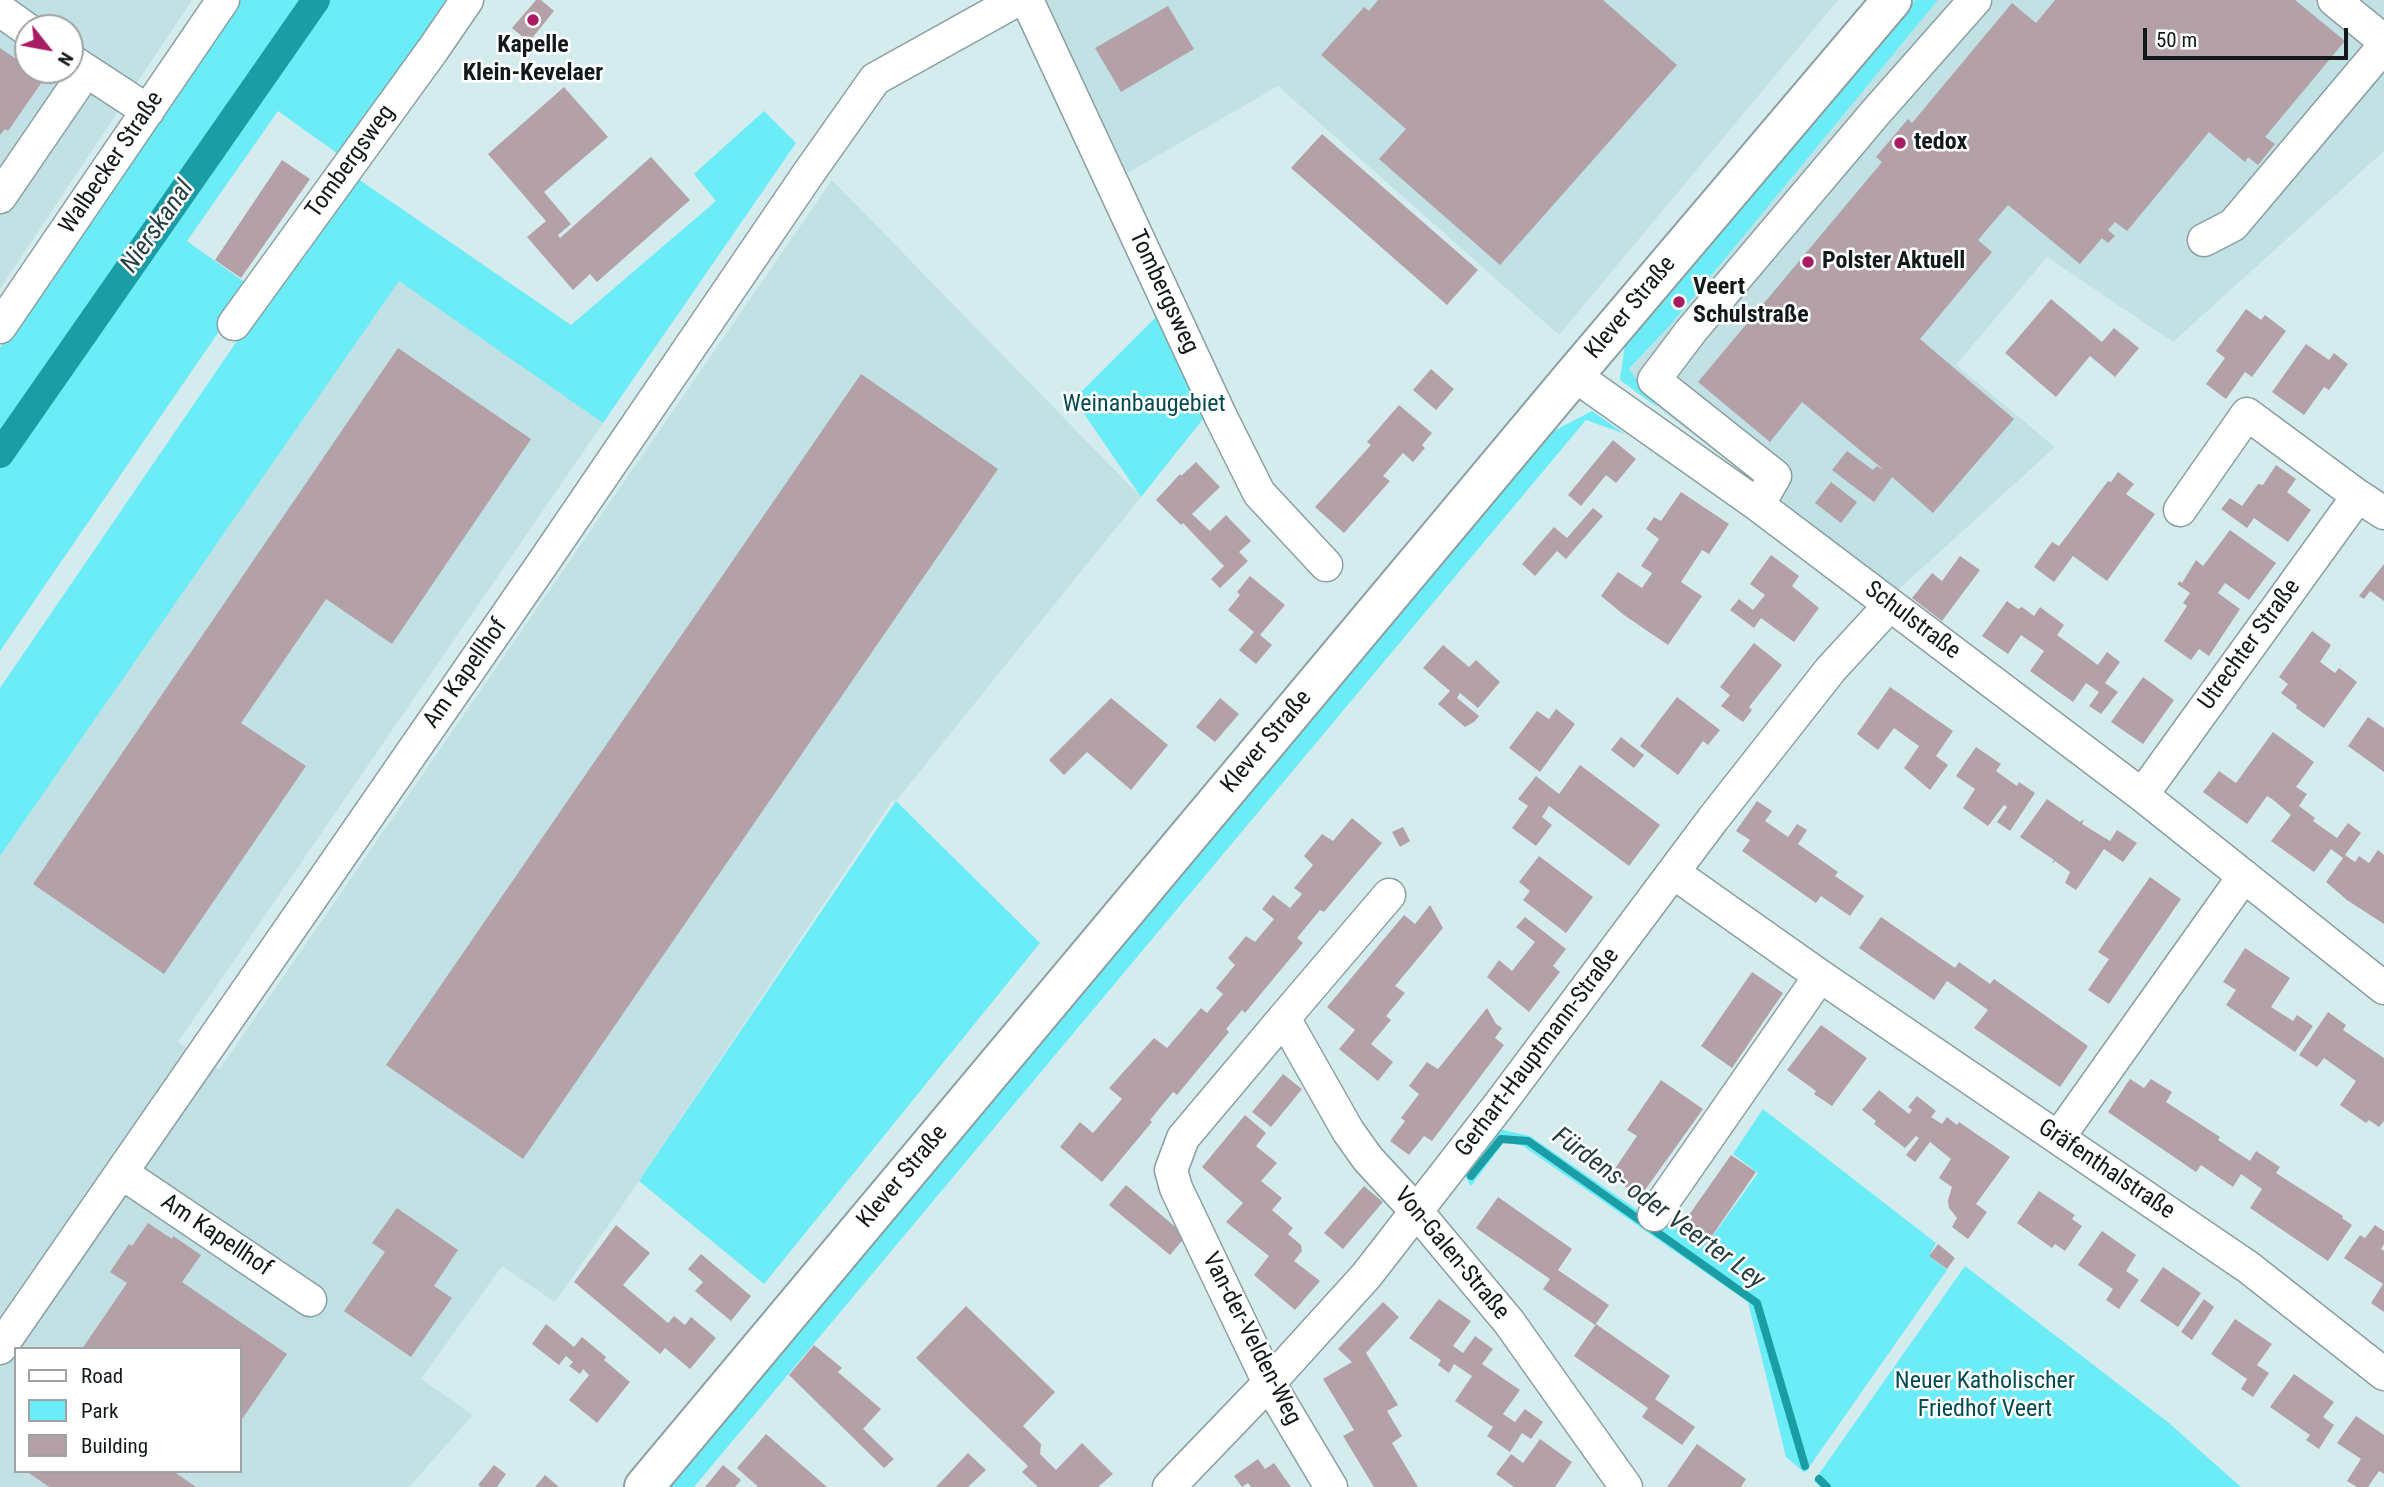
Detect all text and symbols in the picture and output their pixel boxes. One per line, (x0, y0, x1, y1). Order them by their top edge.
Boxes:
marker: Kapelle Klein-Kevelaer (525, 12, 541, 28)
north arrow (14, 14, 84, 84)
scale bar (2146, 14, 2351, 58)
text: 50 m (2156, 28, 2197, 52)
place label: Kapelle Klein-Kevelaer (463, 32, 603, 88)
text: N (53, 48, 79, 70)
street label: Walbecker Straße (54, 86, 170, 240)
street label: Tombergsweg (300, 100, 402, 224)
place label: tedox (1914, 129, 1967, 157)
marker: tedox (1892, 135, 1908, 151)
water label: Nierskanal (115, 175, 201, 279)
street label: Tombergsweg (1122, 226, 1204, 358)
place label: Polster Aktuell (1822, 248, 1965, 276)
street label: Klever Straße (1580, 251, 1682, 365)
marker: Polster Aktuell (1800, 254, 1816, 270)
place label: Veert Schulstraße (1693, 274, 1809, 330)
marker: Veert Schulstraße (1671, 294, 1687, 310)
park label: Weinanbaugebiet (1062, 391, 1226, 419)
street label: Utrechter Straße (2193, 574, 2307, 716)
street label: Schulstraße (1858, 576, 1966, 666)
street label: Am Kapellhof (418, 614, 514, 734)
street label: Klever Straße (1216, 685, 1318, 799)
street label: Gerhart-Hauptmann-Straße (1450, 943, 1626, 1163)
street label: Gräfenthalstraße (2032, 1114, 2180, 1226)
street label: Klever Straße (852, 1120, 954, 1234)
water label: Fürdens- oder Veerter Ley (1546, 1121, 1770, 1297)
street label: Von-Galen-Straße (1387, 1182, 1515, 1326)
street label: Am Kapellhof (155, 1188, 277, 1284)
street label: Van-der-Velden-Weg (1195, 1248, 1307, 1430)
legend (14, 1347, 242, 1473)
text: Road (81, 1364, 123, 1388)
park label: Neuer Katholischer Friedhof Veert (1895, 1368, 2075, 1424)
text: Park (81, 1399, 118, 1423)
text: Building (81, 1434, 148, 1458)

